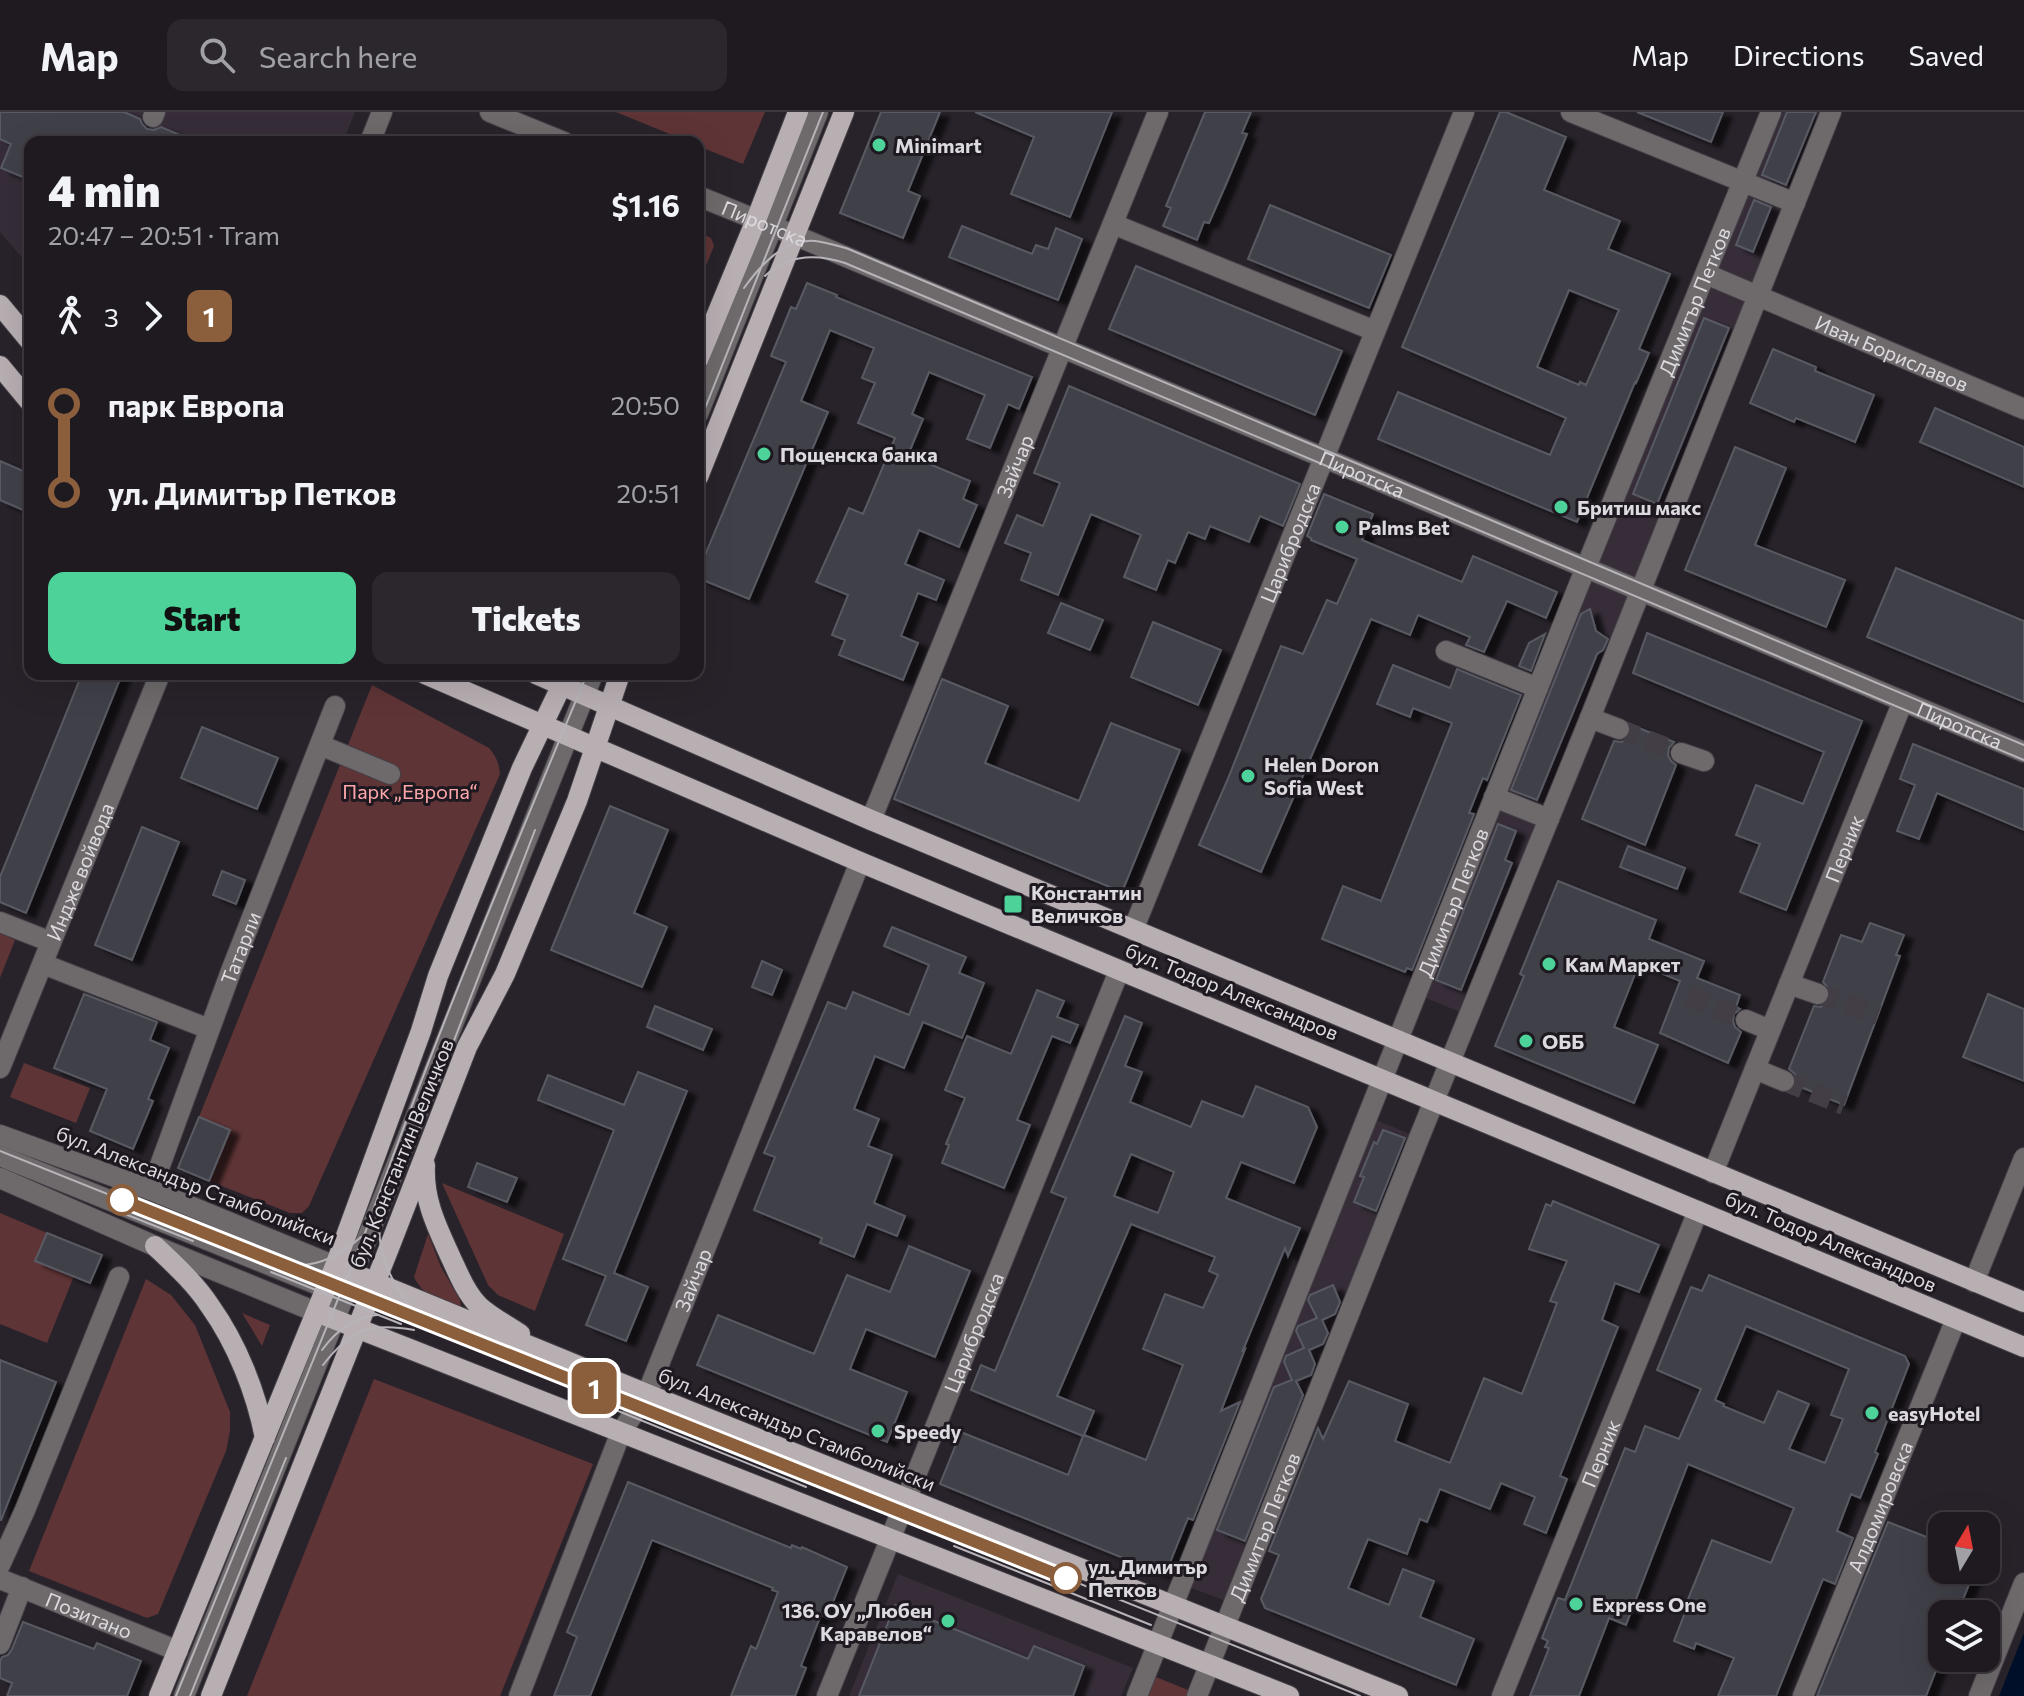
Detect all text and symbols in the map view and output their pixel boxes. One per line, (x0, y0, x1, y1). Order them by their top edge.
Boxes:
search box (167, 19, 727, 91)
text: Map (40, 32, 119, 79)
icon: search (195, 33, 239, 77)
text: Search here (259, 37, 417, 74)
text: Map (1631, 38, 1689, 72)
text: Directions (1733, 38, 1864, 72)
text: Saved (1908, 38, 1984, 72)
place label: Minimart (895, 133, 982, 157)
marker: Minimart (870, 136, 888, 154)
text: 4 min (48, 162, 161, 216)
text: $1.16 (611, 186, 680, 223)
street label: Пиротска (718, 195, 811, 251)
text: 20:47 – 20:51 · Tram (48, 219, 280, 250)
street label: Димитър Петков (1653, 223, 1735, 379)
icon: walk (48, 294, 92, 338)
icon: forward (131, 294, 175, 338)
text: 1 (203, 299, 216, 333)
text: 3 (104, 301, 119, 332)
street label: Иван Бориславов (1812, 310, 1972, 396)
text: парк Европа (108, 386, 284, 423)
text: 20:50 (611, 389, 680, 420)
street label: Зайчар (991, 431, 1038, 501)
place label: Пощенска банка (780, 442, 938, 466)
marker: Пощенска банка (755, 445, 773, 463)
street label: Пиротска (1316, 445, 1408, 502)
text: ул. Димитър Петков (108, 474, 397, 511)
text: 20:51 (617, 477, 680, 508)
street label: Царибродска (1255, 479, 1325, 606)
place label: Бритиш макс (1577, 495, 1702, 519)
marker: Бритиш макс (1552, 498, 1570, 516)
place label: Palms Bet (1358, 515, 1450, 539)
marker: Palms Bet (1333, 518, 1351, 536)
button: Start (48, 572, 356, 664)
button: Tickets (372, 572, 680, 664)
street label: Пиротска (1913, 696, 2006, 753)
place label: Helen Doron Sofia West (1264, 752, 1379, 799)
marker: Helen Doron Sofia West (1239, 767, 1257, 785)
park label: Парк „Европа“ (342, 779, 478, 803)
street label: Индже войвода (41, 799, 118, 944)
street label: Перник (1819, 811, 1868, 886)
street label: Димитър Петков (1412, 825, 1493, 980)
place label: Константин Величков (1031, 880, 1142, 927)
marker: Константин Величков (1002, 893, 1024, 915)
street label: Татарли (215, 908, 265, 987)
street label: бул. Тодор Александров (1122, 937, 1342, 1045)
place label: Кам Маркет (1565, 952, 1681, 976)
marker: Кам Маркет (1540, 955, 1558, 973)
place label: ОББ (1542, 1029, 1584, 1053)
marker: ОББ (1517, 1032, 1535, 1050)
street label: бул. Константин Величков (344, 1035, 458, 1271)
street label: бул. Александър Стамболийски (53, 1121, 339, 1249)
unlabelled marker (107, 1185, 137, 1215)
street label: бул. Тодор Александров (1722, 1185, 1940, 1297)
street label: Зайчар (669, 1245, 716, 1315)
street label: Царибродска (939, 1269, 1008, 1396)
line badge: 1 (568, 1362, 620, 1414)
street label: бул. Александър Стамболийски (655, 1362, 939, 1496)
text: 1 (588, 1371, 600, 1405)
place label: easyHotel (1888, 1401, 1980, 1425)
marker: easyHotel (1863, 1404, 1881, 1422)
street label: Перник (1576, 1416, 1625, 1490)
place label: Speedy (894, 1419, 962, 1443)
marker: Speedy (869, 1422, 887, 1440)
street label: Алдомировска (1842, 1438, 1917, 1576)
street label: Димитър Петков (1224, 1449, 1305, 1605)
north arrow (1928, 1512, 2000, 1584)
map controls (1928, 1512, 2000, 1672)
place label: ул. Димитър Петков (1088, 1554, 1208, 1601)
marker: ул. Димитър Петков (1051, 1563, 1081, 1593)
street label: Позитано (42, 1587, 136, 1643)
place label: Express One (1592, 1592, 1706, 1616)
marker: Express One (1567, 1595, 1585, 1613)
place label: 136. ОУ „Любен Каравелов“ (782, 1598, 932, 1645)
button: layers (1928, 1600, 2000, 1672)
marker: 136. ОУ „Любен Каравелов“ (939, 1612, 957, 1630)

